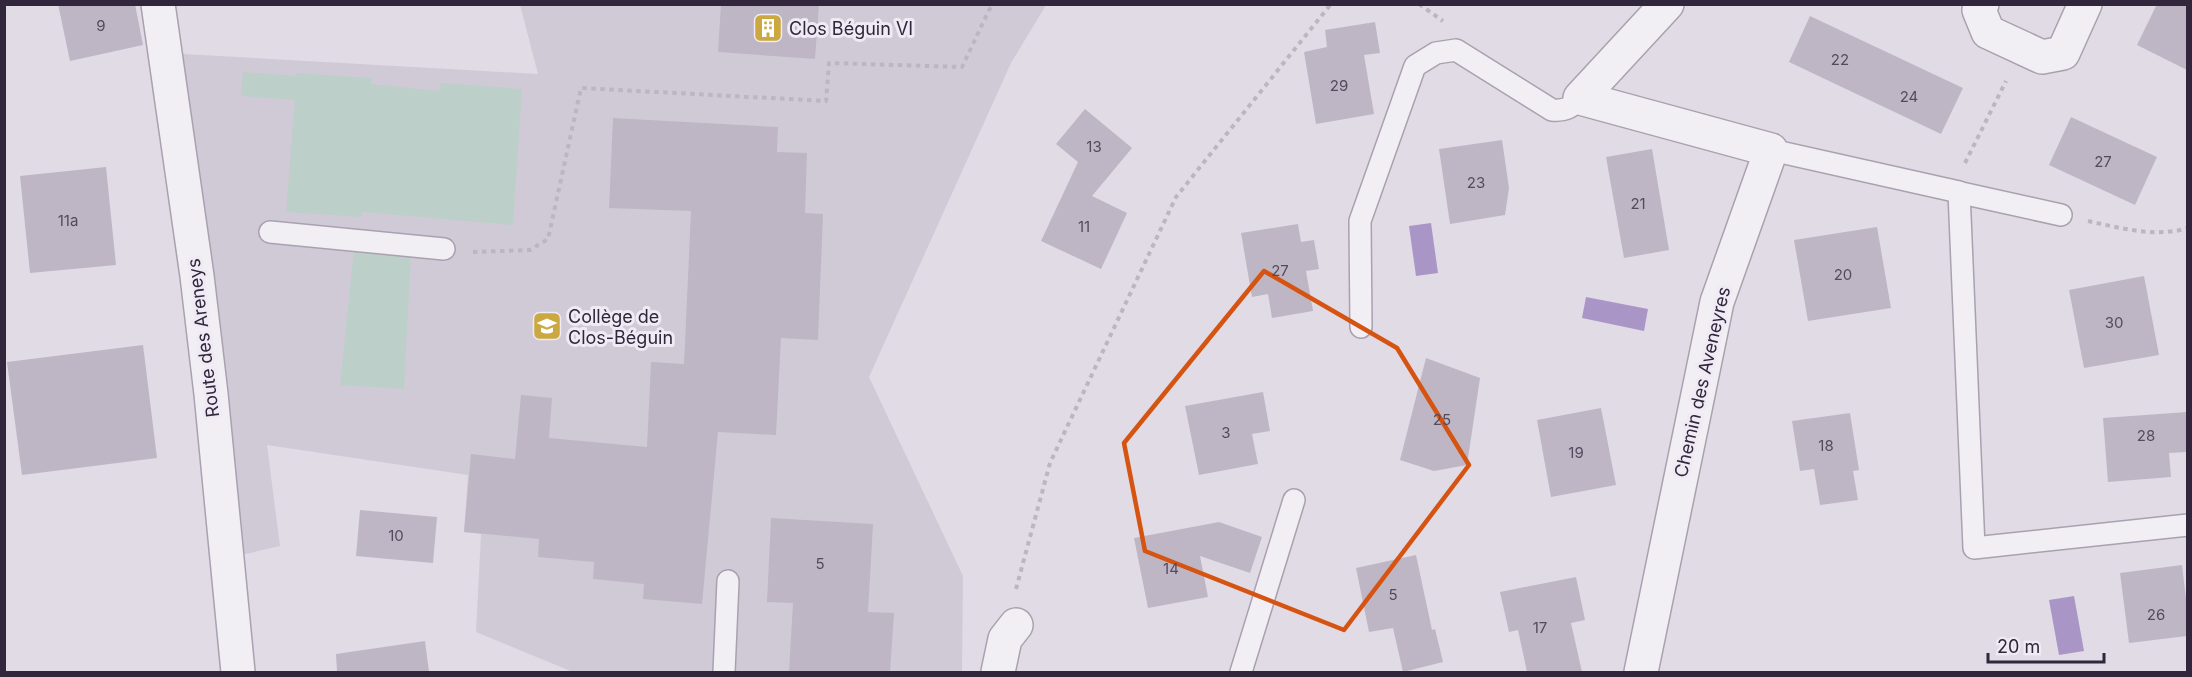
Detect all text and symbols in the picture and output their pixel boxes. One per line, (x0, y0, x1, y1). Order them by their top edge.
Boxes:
building icon: Clos Béguin VI (752, 12, 784, 44)
house number: 9 (96, 16, 106, 35)
place label: Clos Béguin VI (789, 18, 913, 39)
house number: 22 (1831, 50, 1849, 69)
house number: 29 (1330, 76, 1348, 95)
house number: 24 (1900, 87, 1918, 106)
house number: 13 (1086, 137, 1102, 156)
house number: 27 (2094, 152, 2112, 171)
house number: 23 (1467, 173, 1485, 192)
house number: 21 (1630, 194, 1646, 213)
house number: 11a (58, 211, 78, 230)
house number: 11 (1078, 217, 1090, 236)
street label: Route des Areneys (183, 257, 223, 419)
house number: 27 (1271, 261, 1289, 280)
house number: 20 (1834, 265, 1852, 284)
street label: Chemin des Aveneyres (1670, 285, 1734, 479)
place label: Collège de Clos-Béguin (568, 306, 673, 348)
school or university icon: Collège de Clos-Béguin (531, 310, 563, 342)
house number: 30 (2105, 313, 2123, 332)
house number: 25 (1433, 410, 1451, 429)
house number: 3 (1221, 423, 1231, 442)
house number: 28 (2137, 426, 2155, 445)
house number: 18 (1818, 436, 1834, 455)
house number: 19 (1568, 443, 1584, 462)
house number: 10 (388, 526, 404, 545)
house number: 5 (815, 554, 825, 573)
house number: 14 (1163, 559, 1179, 578)
house number: 5 (1388, 585, 1398, 604)
house number: 26 (2147, 605, 2165, 624)
house number: 17 (1533, 618, 1547, 637)
scale bar (1988, 626, 2104, 664)
text: 20 m (1997, 636, 2040, 657)

